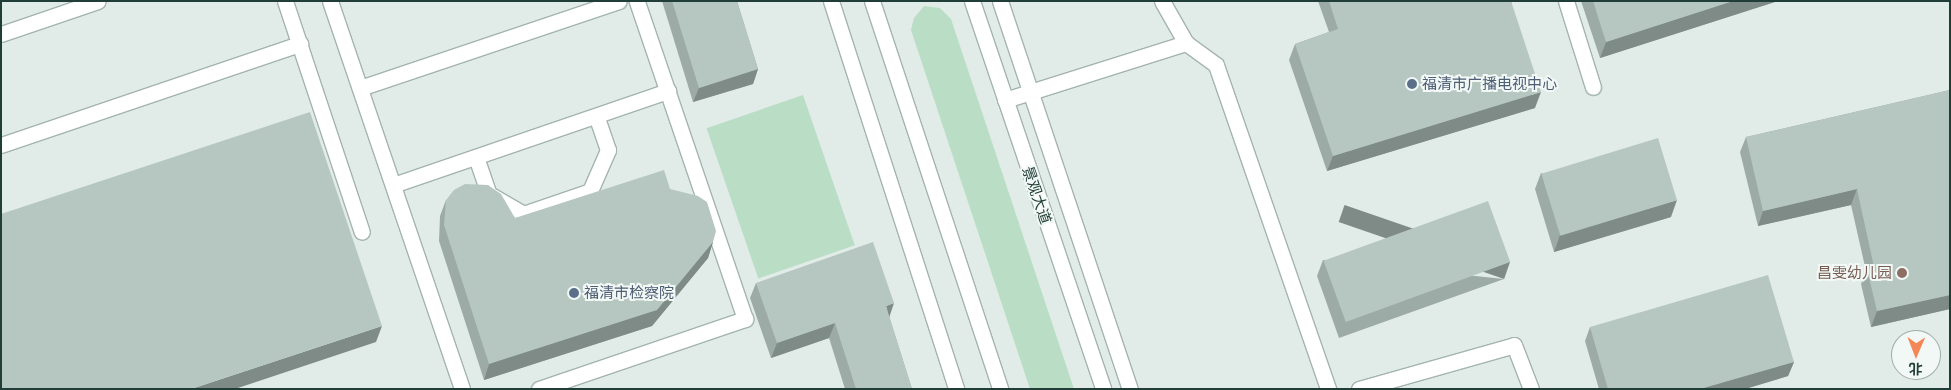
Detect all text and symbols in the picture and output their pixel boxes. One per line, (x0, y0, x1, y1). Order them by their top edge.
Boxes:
place label: 福清市广播电视中心 (1422, 75, 1557, 93)
marker: 福清市广播电视中心 (1406, 78, 1418, 90)
street label: 景观大道 (1019, 164, 1055, 226)
place label: 昌雯幼儿园 (1817, 264, 1892, 282)
marker: 昌雯幼儿园 (1896, 267, 1908, 279)
place label: 福清市检察院 (584, 284, 674, 302)
marker: 福清市检察院 (568, 287, 580, 299)
north arrow (1891, 330, 1941, 380)
text: 北 (1909, 360, 1923, 378)

